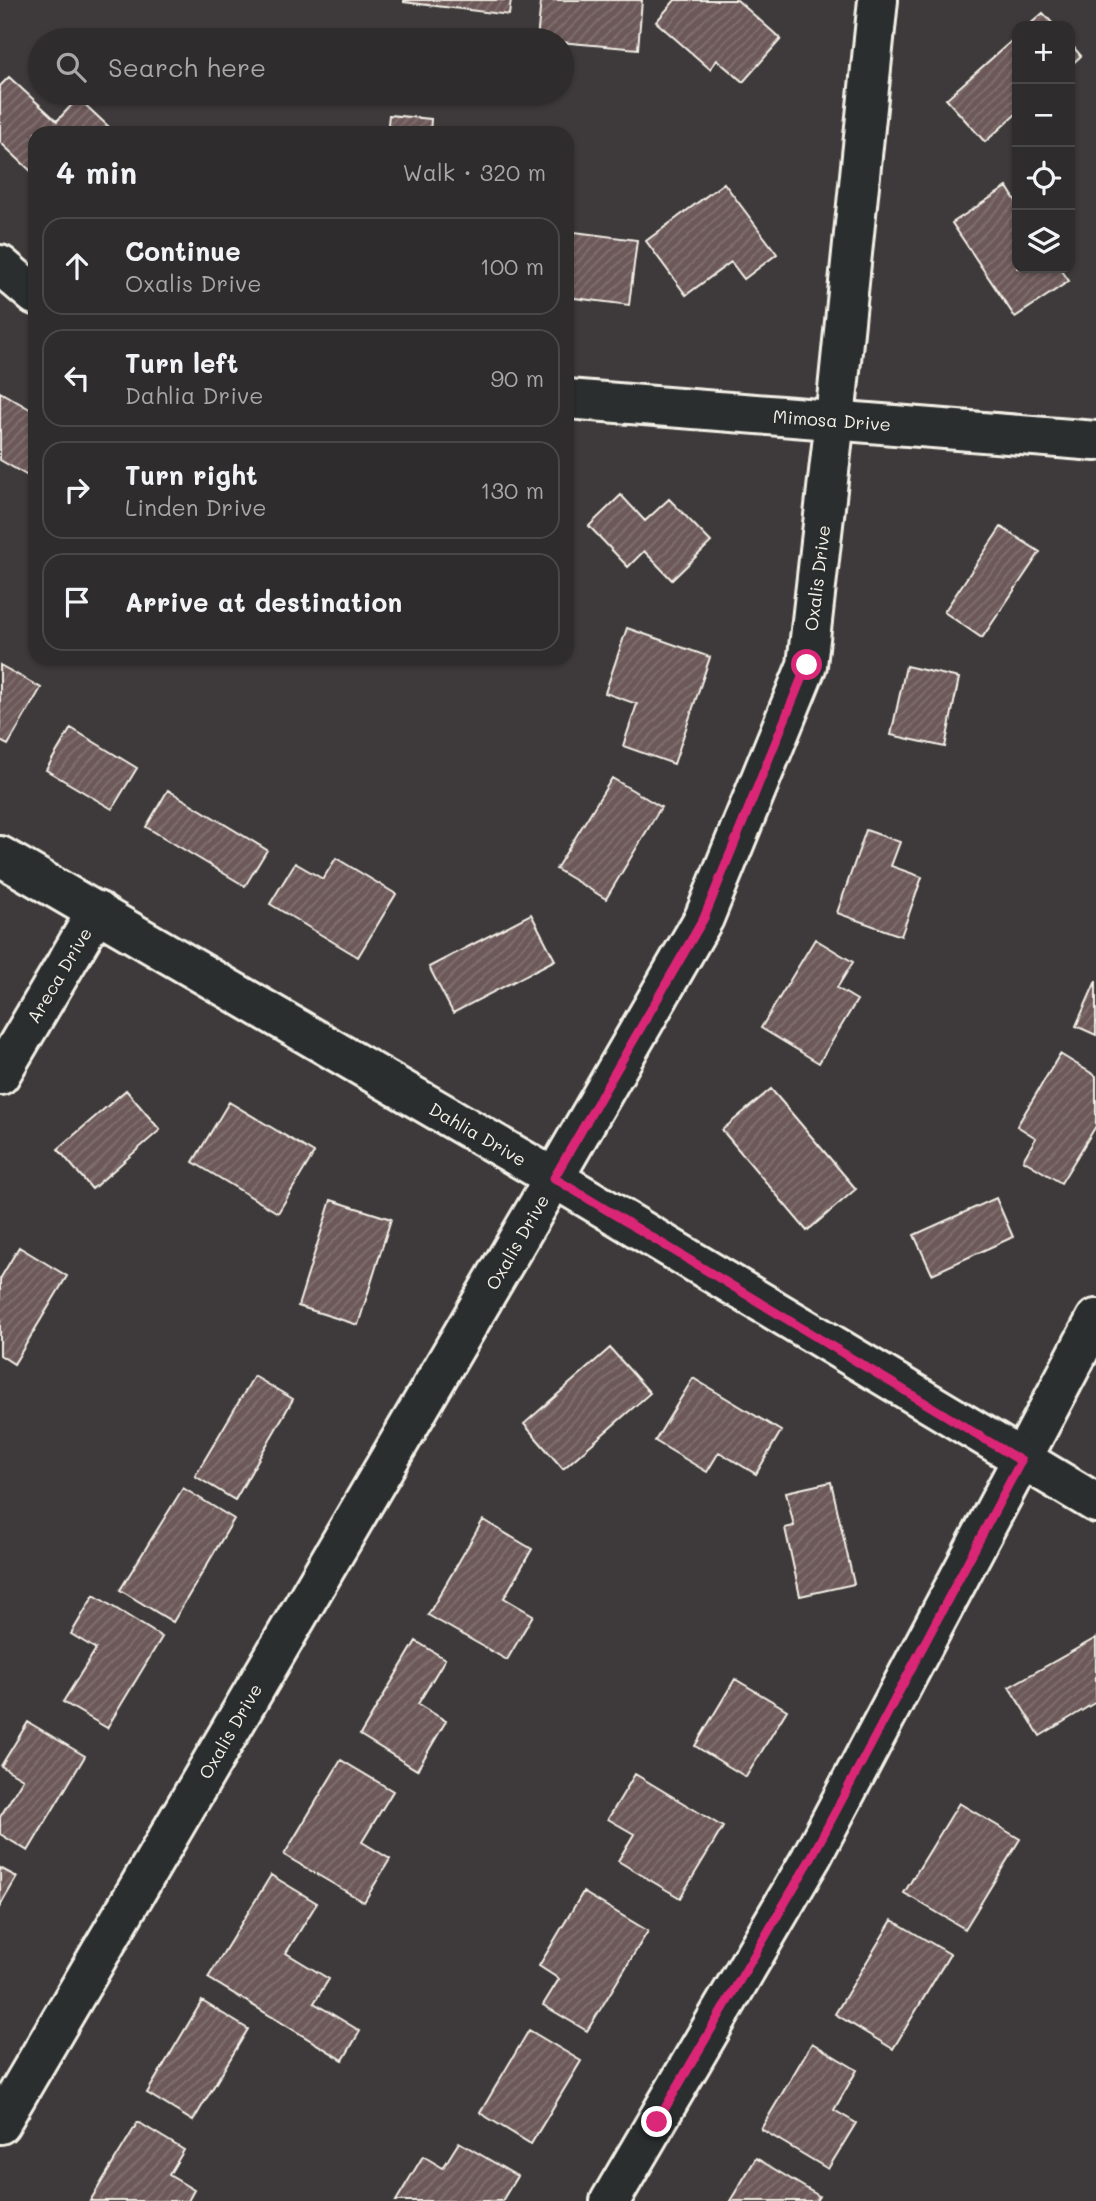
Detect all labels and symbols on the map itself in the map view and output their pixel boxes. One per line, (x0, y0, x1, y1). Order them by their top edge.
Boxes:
street label: Mimosa Drive (772, 404, 892, 436)
street label: Oxalis Drive (799, 524, 835, 632)
route start (791, 649, 822, 680)
street label: Areca Drive (21, 923, 97, 1027)
street label: Dahlia Drive (425, 1097, 531, 1171)
street label: Oxalis Drive (480, 1190, 554, 1294)
street label: Oxalis Drive (193, 1679, 267, 1783)
route end (641, 2106, 672, 2137)

